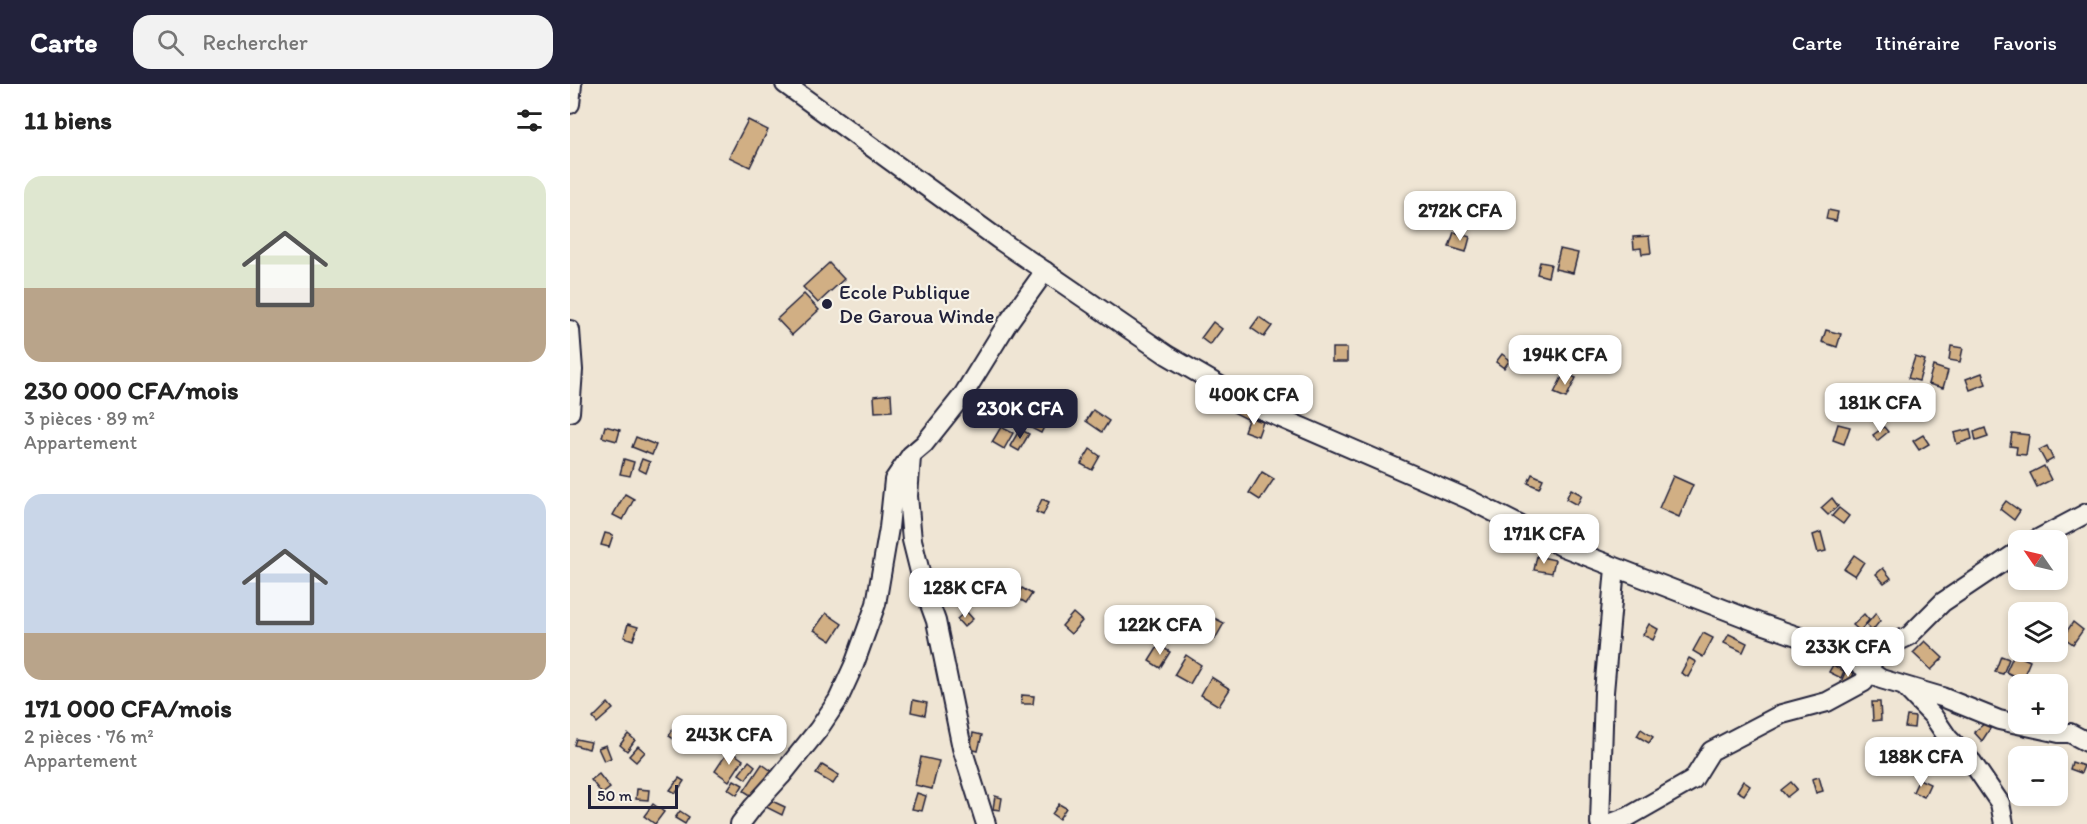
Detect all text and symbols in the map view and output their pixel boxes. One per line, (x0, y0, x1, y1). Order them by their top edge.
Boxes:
search box (133, 15, 553, 69)
text: Carte (30, 25, 97, 59)
icon: search (154, 26, 187, 59)
text: Rechercher (202, 29, 308, 56)
text: Carte (1792, 30, 1842, 55)
text: Itinéraire (1875, 30, 1960, 55)
text: Favoris (1993, 30, 2057, 55)
text: 11 biens (24, 104, 112, 136)
icon: filters (513, 104, 546, 137)
pin: 272K CFA (1398, 191, 1522, 242)
text: 272K CFA (1418, 198, 1502, 222)
icon: home (231, 215, 339, 323)
place label: Ecole Publique De Garoua Winde (839, 279, 995, 328)
marker: Ecole Publique De Garoua Winde (820, 297, 834, 311)
pin: 194K CFA (1503, 335, 1627, 386)
text: 194K CFA (1523, 342, 1607, 366)
text: 230 000 CFA/mois (24, 374, 239, 406)
pin: 400K CFA (1192, 375, 1316, 426)
text: 400K CFA (1209, 382, 1299, 406)
pin: 181K CFA (1818, 383, 1942, 434)
pin: 230K CFA (958, 389, 1082, 440)
text: 181K CFA (1839, 390, 1921, 414)
text: 230K CFA (977, 396, 1063, 420)
text: 3 pièces · 89 m² (24, 406, 155, 430)
text: Appartement (24, 430, 137, 454)
pin: 171K CFA (1482, 514, 1606, 565)
text: 171K CFA (1503, 521, 1585, 545)
north arrow (2008, 530, 2068, 590)
map controls (2008, 530, 2068, 806)
icon: home (231, 533, 339, 641)
pin: 128K CFA (903, 568, 1027, 619)
text: 128K CFA (923, 575, 1007, 599)
button: layers (2008, 602, 2068, 662)
pin: 122K CFA (1098, 605, 1222, 656)
text: 122K CFA (1118, 612, 1202, 636)
pin: 233K CFA (1786, 627, 1910, 678)
text: 233K CFA (1805, 634, 1891, 658)
button: + (2008, 674, 2068, 734)
text: 171 000 CFA/mois (24, 692, 232, 724)
pin: 243K CFA (667, 715, 791, 766)
text: 243K CFA (686, 722, 772, 746)
text: 2 pièces · 76 m² (24, 724, 154, 748)
pin: 188K CFA (1859, 737, 1983, 788)
text: 188K CFA (1879, 744, 1963, 768)
button: − (2008, 746, 2068, 806)
text: Appartement (24, 748, 137, 772)
scale bar (588, 782, 678, 810)
text: 50 m (597, 786, 632, 805)

